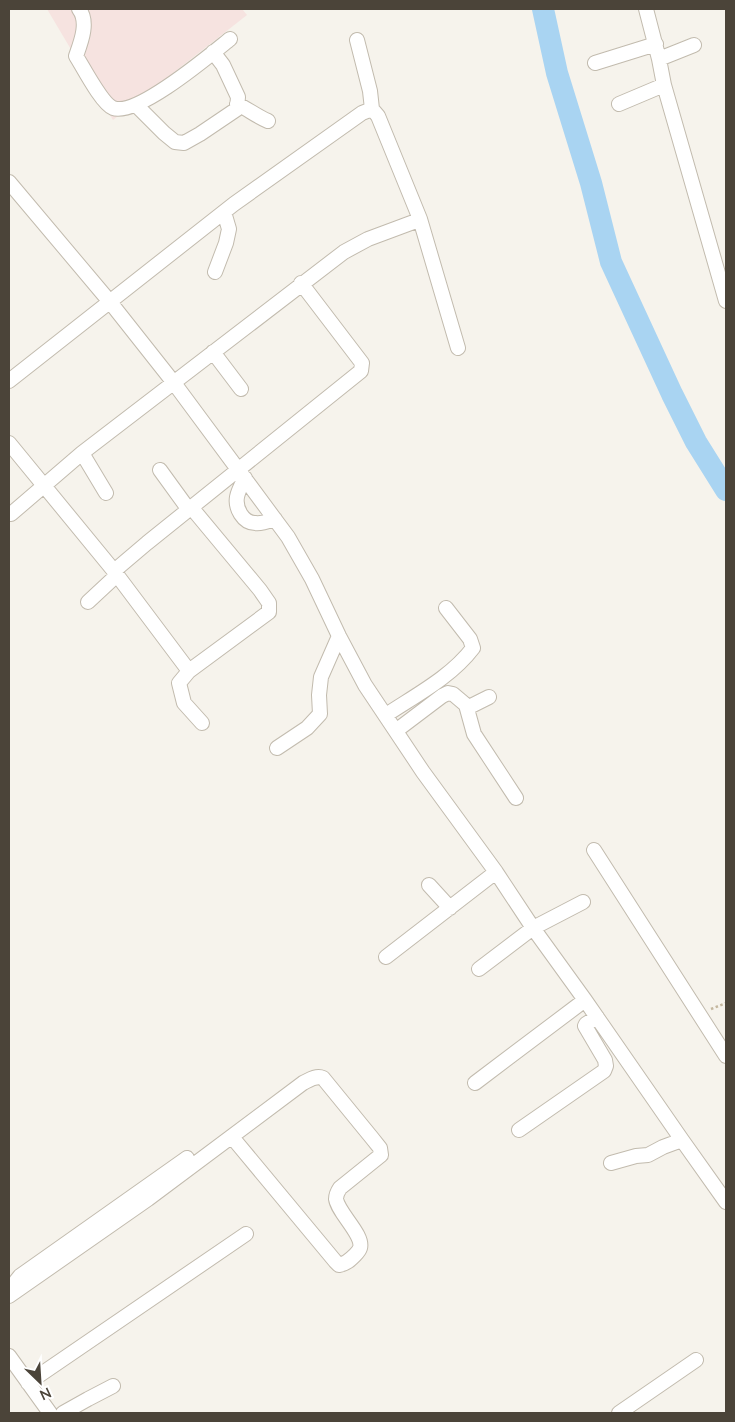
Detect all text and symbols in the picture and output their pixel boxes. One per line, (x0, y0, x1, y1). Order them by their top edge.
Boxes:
north arrow (15, 1357, 65, 1407)
text: N (37, 1384, 54, 1404)

